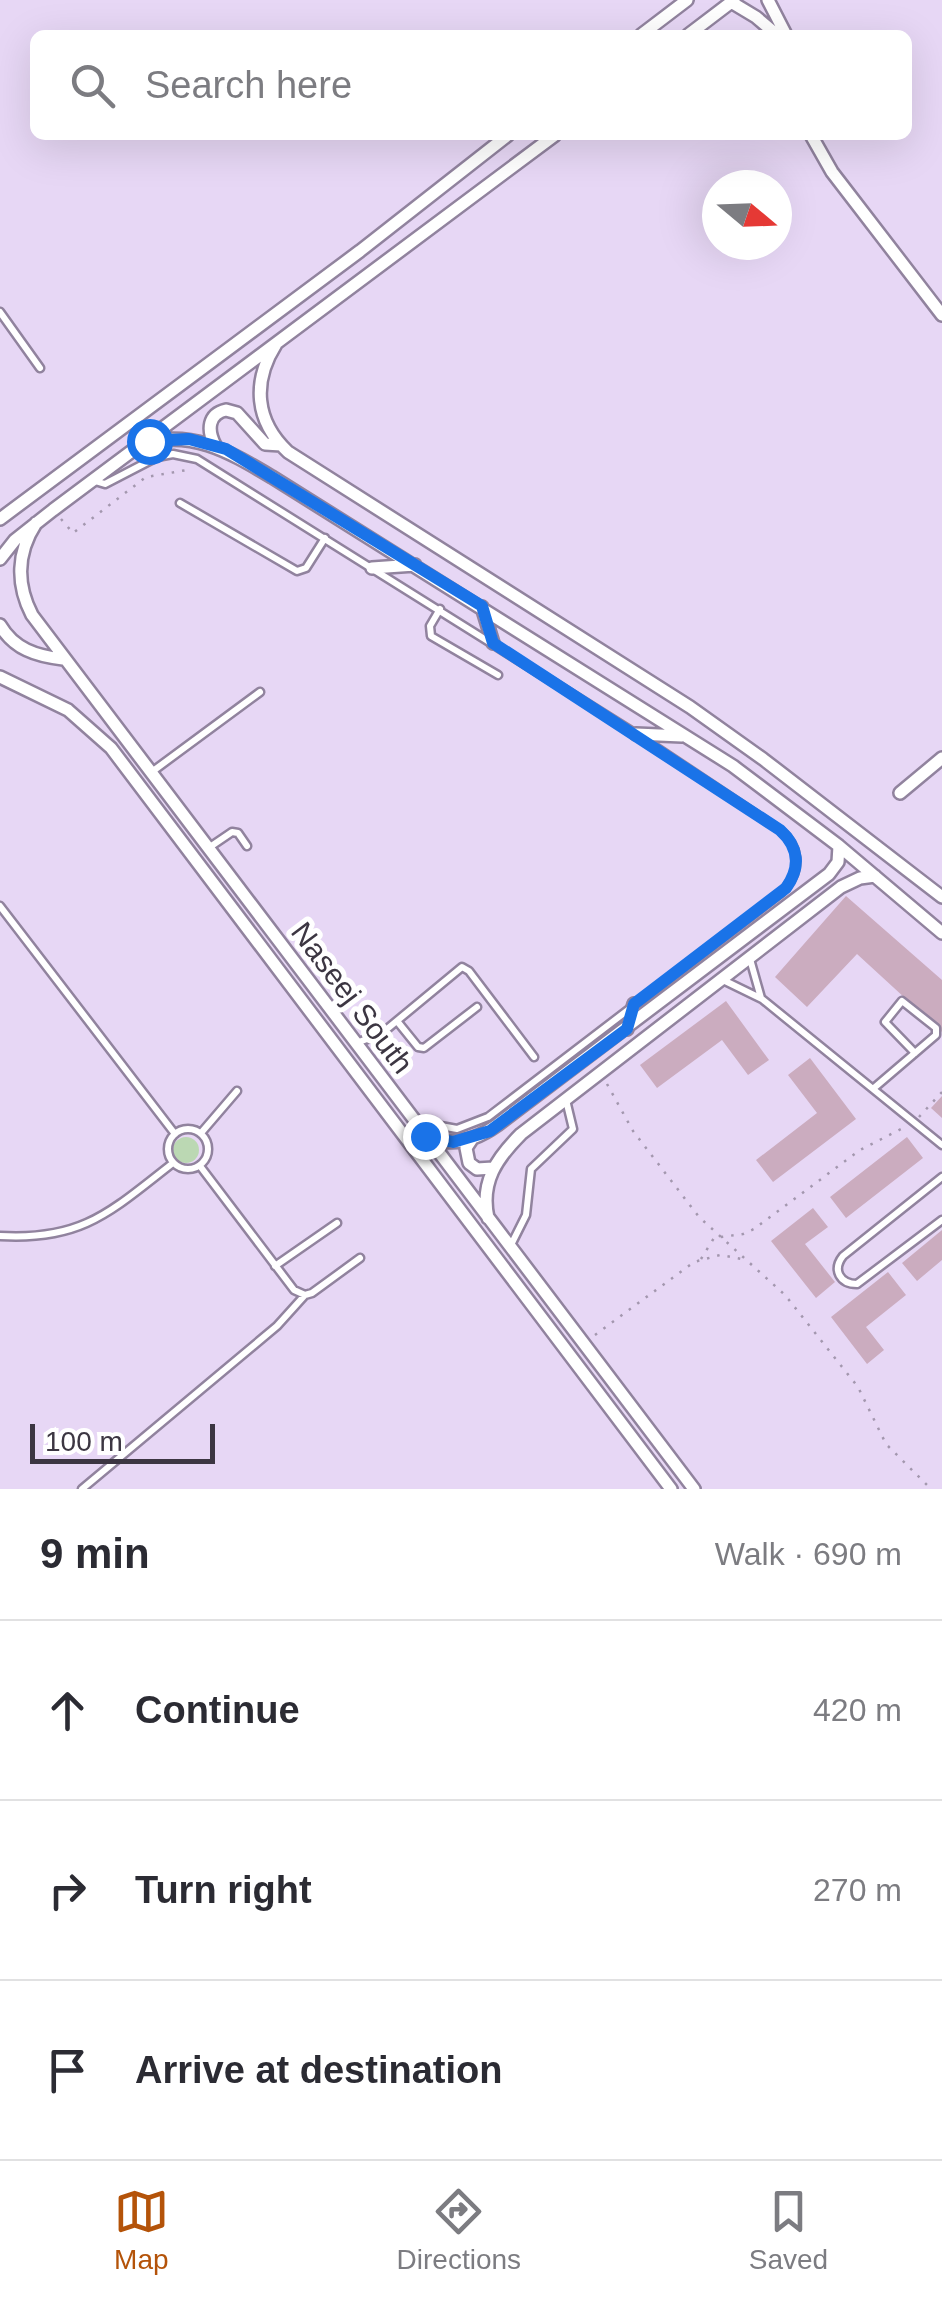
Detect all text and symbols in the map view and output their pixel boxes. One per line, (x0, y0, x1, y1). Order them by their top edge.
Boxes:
search box (30, 30, 912, 140)
icon: search (65, 58, 120, 113)
text: Search here (145, 64, 352, 106)
north arrow (702, 170, 792, 260)
route start (127, 419, 173, 465)
street label: Naseej South (285, 916, 420, 1080)
route end (403, 1114, 449, 1160)
scale bar (30, 1419, 215, 1464)
text: 100 m (45, 1426, 123, 1457)
text: 9 min (40, 1530, 150, 1577)
text: Walk · 690 m (715, 1536, 902, 1572)
icon: ahead (40, 1683, 95, 1738)
text: Continue (135, 1689, 300, 1731)
text: 420 m (813, 1692, 902, 1728)
icon: right (40, 1863, 95, 1918)
text: Turn right (135, 1869, 312, 1911)
text: 270 m (813, 1872, 902, 1908)
icon: arrive (40, 2043, 95, 2098)
text: Arrive at destination (135, 2049, 502, 2091)
tab: Map (114, 2184, 169, 2276)
tab: Directions (397, 2184, 521, 2276)
tab: Saved (749, 2184, 828, 2276)

